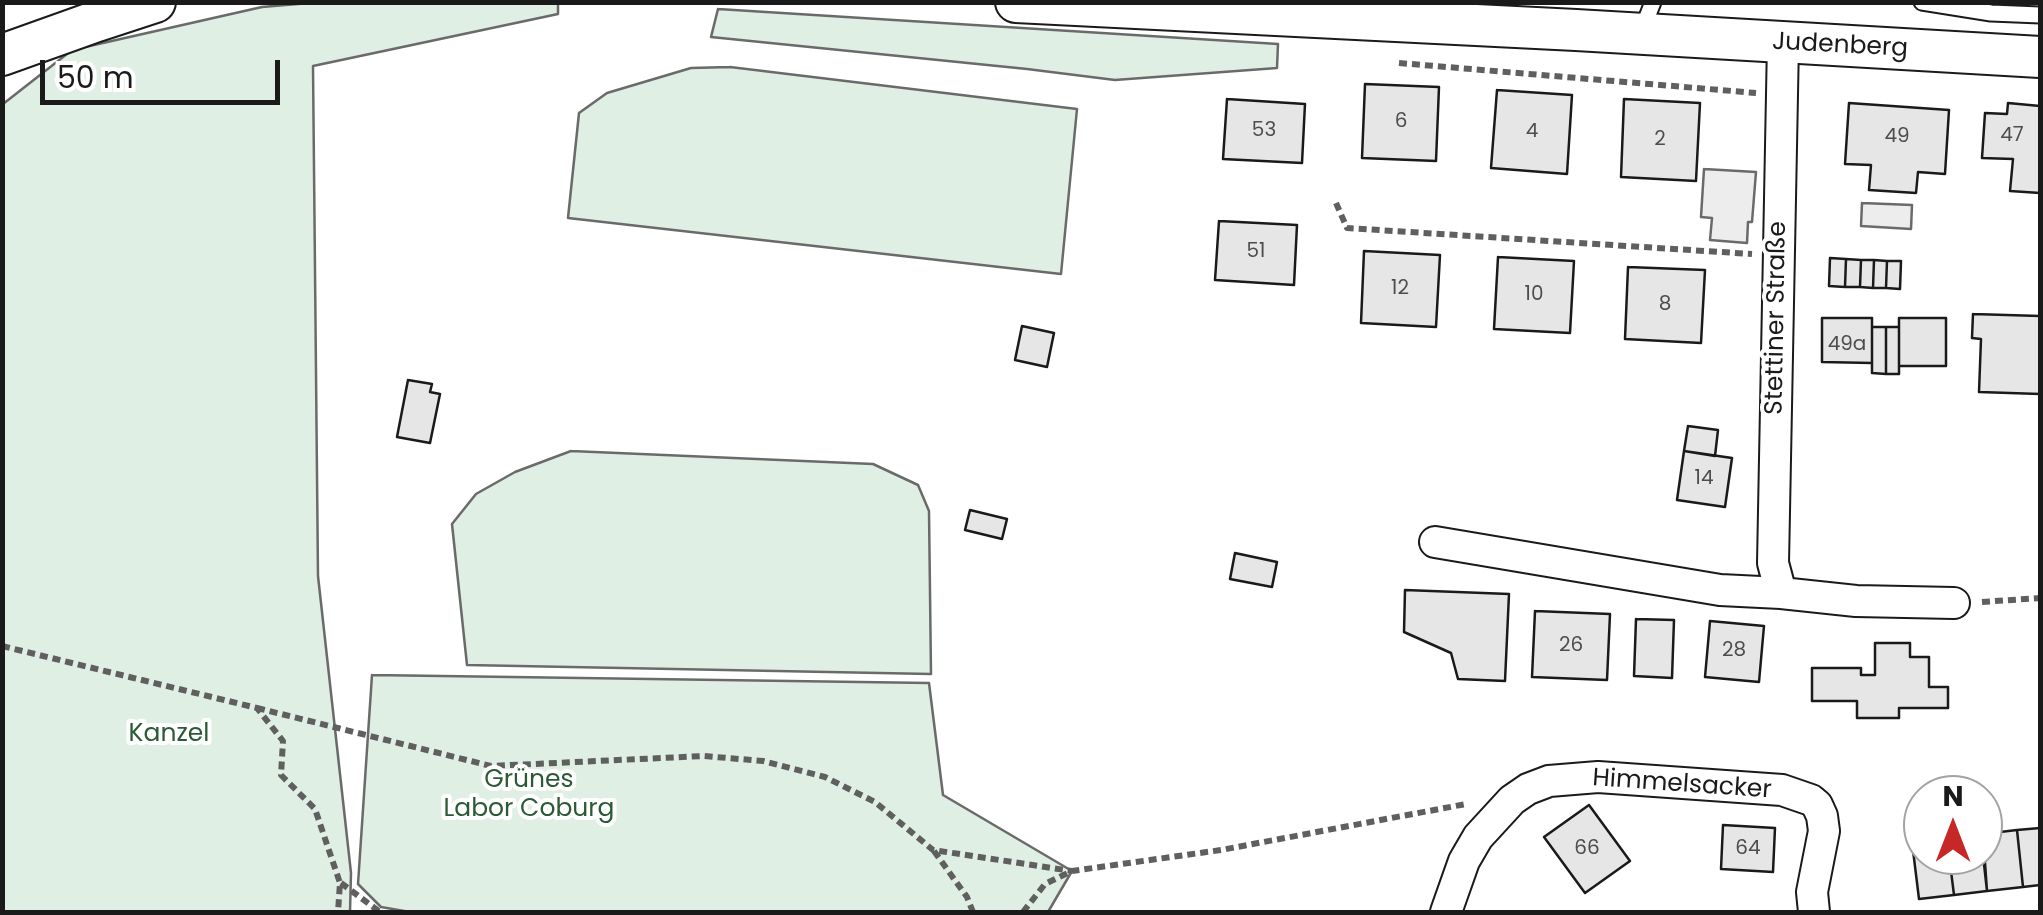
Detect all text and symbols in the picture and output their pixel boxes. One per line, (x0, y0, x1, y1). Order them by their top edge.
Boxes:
street label: Judenberg (1771, 27, 1909, 65)
scale bar (45, 40, 285, 102)
text: 50 m (57, 56, 134, 99)
house number: 6 (1395, 110, 1407, 134)
house number: 53 (1252, 119, 1276, 143)
house number: 4 (1526, 120, 1538, 144)
house number: 47 (2000, 124, 2024, 148)
house number: 49 (1884, 125, 1910, 149)
house number: 2 (1654, 128, 1666, 152)
street label: Stettiner Straße (1760, 221, 1794, 415)
house number: 51 (1247, 240, 1265, 264)
house number: 12 (1391, 277, 1409, 301)
house number: 10 (1525, 283, 1543, 307)
house number: 8 (1659, 293, 1671, 317)
house number: 49a (1828, 333, 1866, 357)
house number: 14 (1695, 467, 1713, 491)
house number: 26 (1559, 634, 1583, 658)
house number: 28 (1722, 639, 1746, 663)
park label: Kanzel (129, 720, 209, 750)
street label: Himmelsacker (1591, 764, 1773, 806)
park label: Grünes Labor Coburg (443, 766, 615, 825)
north arrow (1903, 775, 2003, 875)
text: N (1942, 777, 1964, 816)
house number: 66 (1574, 837, 1600, 861)
house number: 64 (1735, 837, 1761, 861)

